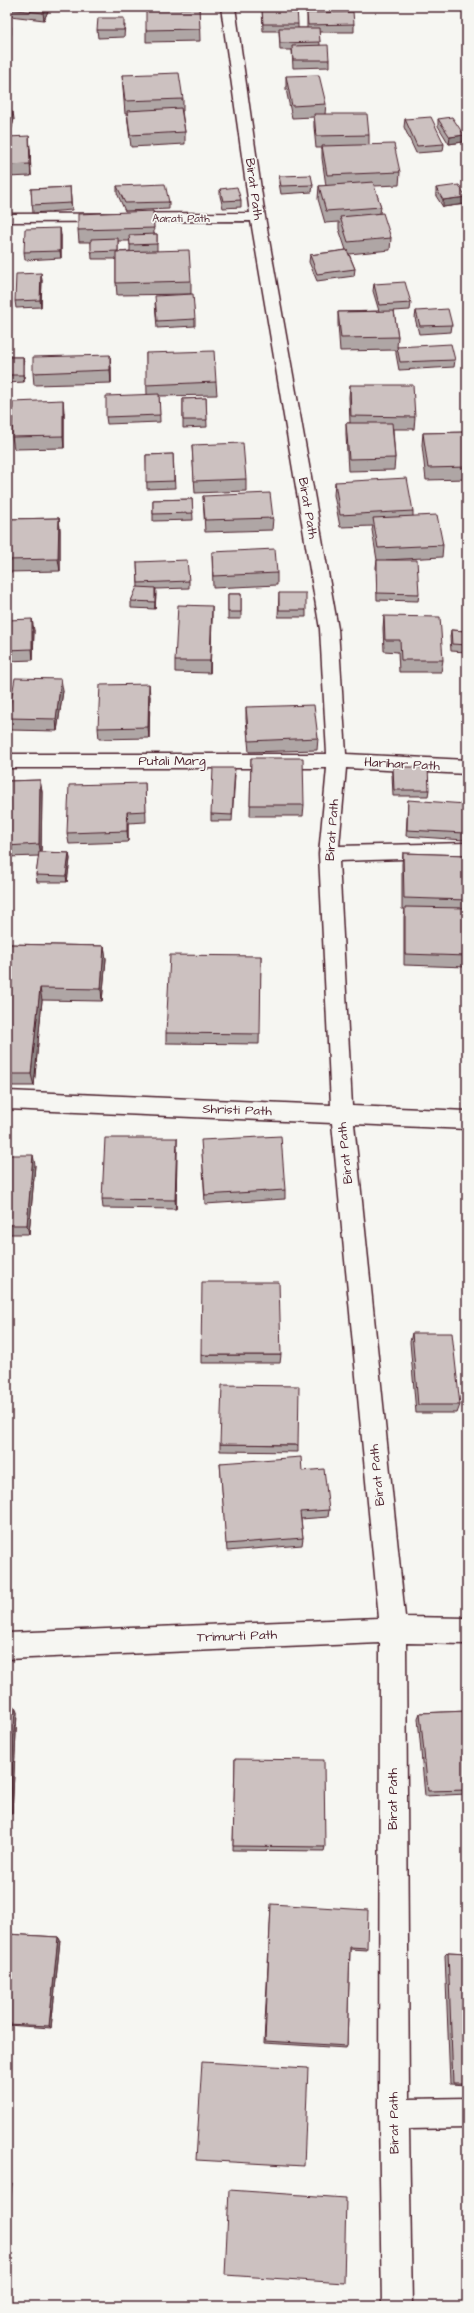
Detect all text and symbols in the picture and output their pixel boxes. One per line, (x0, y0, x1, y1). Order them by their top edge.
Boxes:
street label: Birat Path (241, 157, 267, 222)
street label: Aarati Path (152, 211, 210, 226)
street label: Birat Path (294, 476, 322, 541)
street label: Putali Marg (138, 752, 206, 771)
street label: Harihar Path (364, 753, 441, 775)
street label: Birat Path (321, 798, 343, 862)
street label: Shristi Path (202, 1100, 273, 1120)
street label: Birat Path (333, 1121, 357, 1185)
street label: Birat Path (365, 1443, 389, 1507)
street label: Trimurti Path (197, 1626, 278, 1646)
street label: Birat Path (384, 1767, 402, 1830)
street label: Birat Path (384, 2091, 404, 2154)

